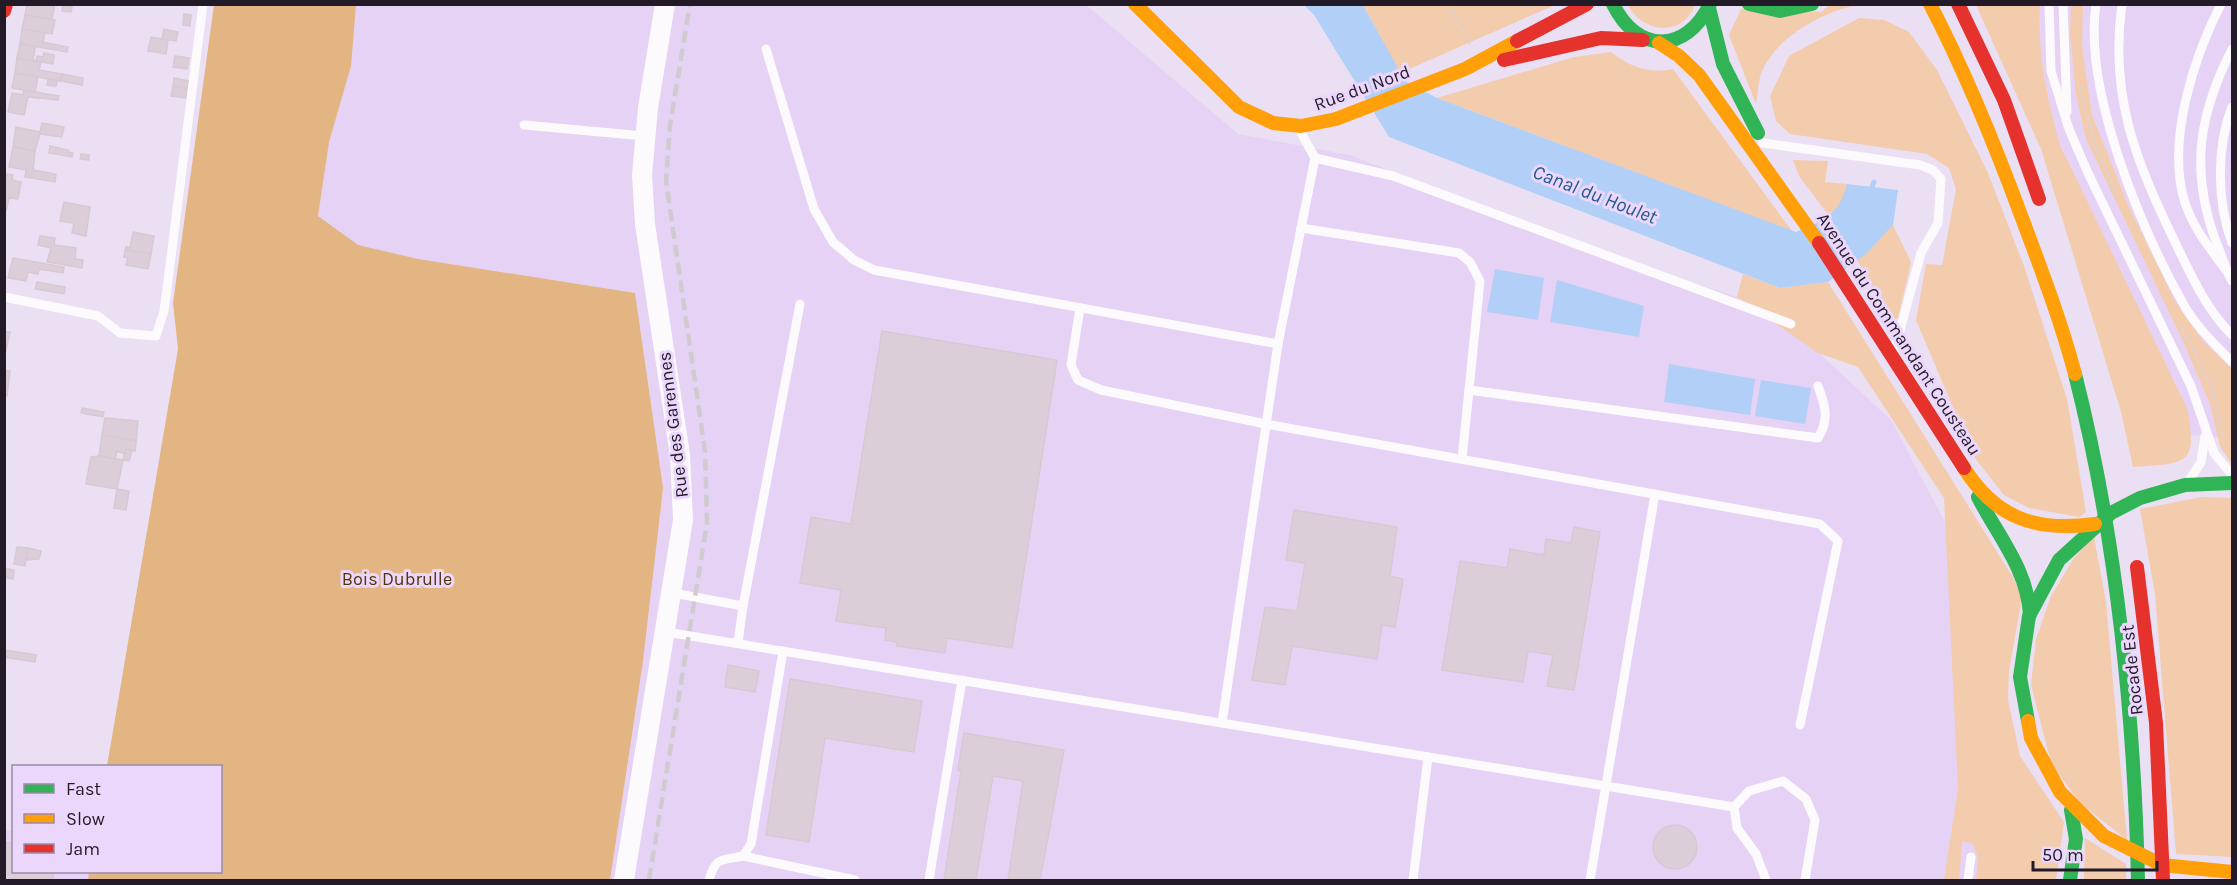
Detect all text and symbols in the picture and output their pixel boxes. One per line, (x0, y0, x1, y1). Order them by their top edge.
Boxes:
street label: Rue du Nord (1311, 60, 1413, 116)
water label: Canal du Houlet (1530, 160, 1660, 229)
street label: Avenue du Commandant Cousteau (1812, 208, 1986, 460)
street label: Rue des Garennes (653, 351, 693, 499)
park label: Bois Dubrulle (342, 568, 452, 590)
street label: Rocade Est (2116, 624, 2148, 716)
legend (12, 765, 222, 873)
text: Fast (66, 778, 101, 800)
text: Slow (66, 808, 105, 830)
scale bar (2033, 834, 2158, 872)
text: Jam (66, 838, 100, 860)
text: 50 m (2042, 844, 2084, 866)

